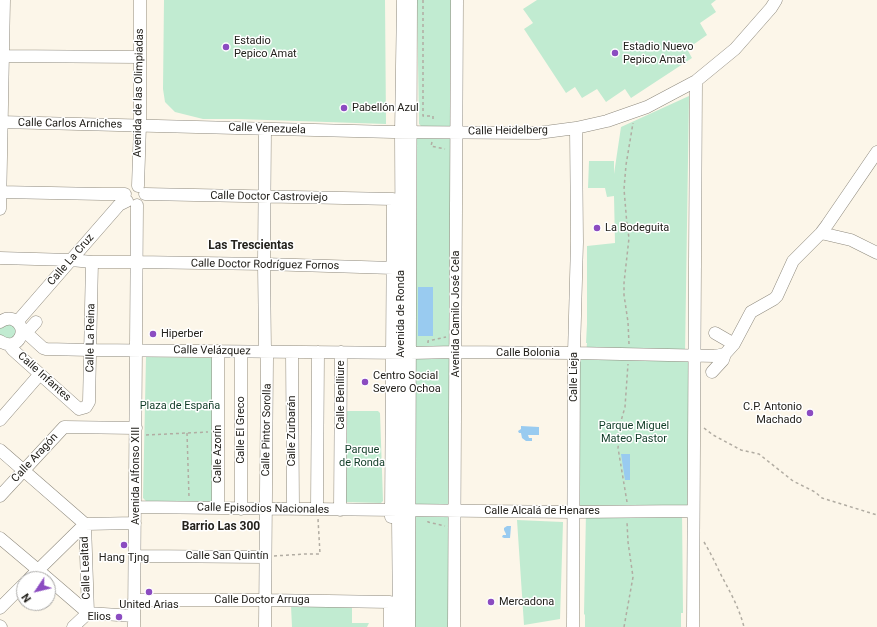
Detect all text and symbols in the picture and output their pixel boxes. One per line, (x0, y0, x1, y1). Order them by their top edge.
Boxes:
street label: Avenida de las Olimpiadas (131, 29, 147, 157)
place label: Estadio Pepico Amat (234, 34, 297, 60)
place label: Estadio Nuevo Pepico Amat (623, 40, 694, 66)
marker: Estadio Pepico Amat (221, 42, 231, 52)
marker: Estadio Nuevo Pepico Amat (610, 48, 620, 58)
place label: Pabellón Azul (352, 101, 419, 115)
marker: Pabellón Azul (339, 103, 349, 113)
street label: Calle Carlos Arniches (18, 116, 122, 132)
street label: Calle Venezuela (228, 121, 306, 137)
street label: Calle Heidelberg (468, 124, 548, 138)
street label: Calle Doctor Castroviejo (210, 189, 328, 205)
place label: La Bodeguita (605, 221, 669, 235)
marker: La Bodeguita (592, 223, 602, 233)
street label: Calle La Cruz (45, 231, 97, 289)
district label: Las Trescientas (208, 239, 294, 253)
street label: Avenida Camilo José Cela (449, 250, 463, 378)
street label: Calle Doctor Rodríguez Fornos (191, 257, 339, 273)
street label: Avenida de Ronda (394, 270, 408, 358)
street label: Calle La Reina (84, 303, 98, 373)
place label: Hiperber (161, 327, 203, 341)
marker: Hiperber (148, 329, 158, 339)
street label: Calle Velázquez (173, 344, 251, 358)
street label: Calle Bolonia (496, 346, 560, 360)
street label: Calle Infantes (15, 350, 73, 404)
street label: Calle Lieja (567, 352, 581, 402)
street label: Calle Benlliure (334, 360, 348, 430)
place label: Centro Social Severo Ochoa (373, 369, 441, 395)
marker: Centro Social Severo Ochoa (360, 377, 370, 387)
street label: Calle Pintor Sorolla (260, 383, 274, 477)
street label: Calle Zurbarán (285, 395, 299, 467)
street label: Calle El Greco (234, 396, 248, 464)
park label: Plaza de España (140, 399, 220, 413)
place label: C.P. Antonio Machado (743, 400, 802, 426)
marker: C.P. Antonio Machado (805, 408, 815, 418)
park label: Parque Miguel Mateo Pastor (599, 419, 669, 445)
street label: Calle Azorín (211, 425, 225, 483)
street label: Avenida Alfonso XIII (129, 427, 143, 525)
street label: Calle Aragón (9, 431, 61, 485)
park label: Parque de Ronda (339, 443, 385, 469)
street label: Calle Episodios Nacionales (197, 501, 329, 517)
street label: Calle Alcalá de Henares (484, 504, 600, 518)
district label: Barrio Las 300 (182, 520, 260, 534)
street label: Calle Lealtad (78, 536, 94, 600)
marker: Hang Tjng (119, 540, 129, 550)
street label: Calle San Quintín (185, 549, 269, 563)
place label: Hang Tjng (99, 551, 149, 565)
north arrow (16, 571, 56, 611)
marker: United Arias (144, 587, 154, 597)
text: N (19, 591, 34, 605)
street label: Calle Doctor Arruga (214, 593, 310, 607)
place label: Mercadona (499, 595, 554, 609)
marker: Mercadona (486, 597, 496, 607)
place label: United Arias (119, 598, 179, 612)
place label: Elios (87, 610, 111, 624)
marker: Elios (114, 612, 124, 622)

